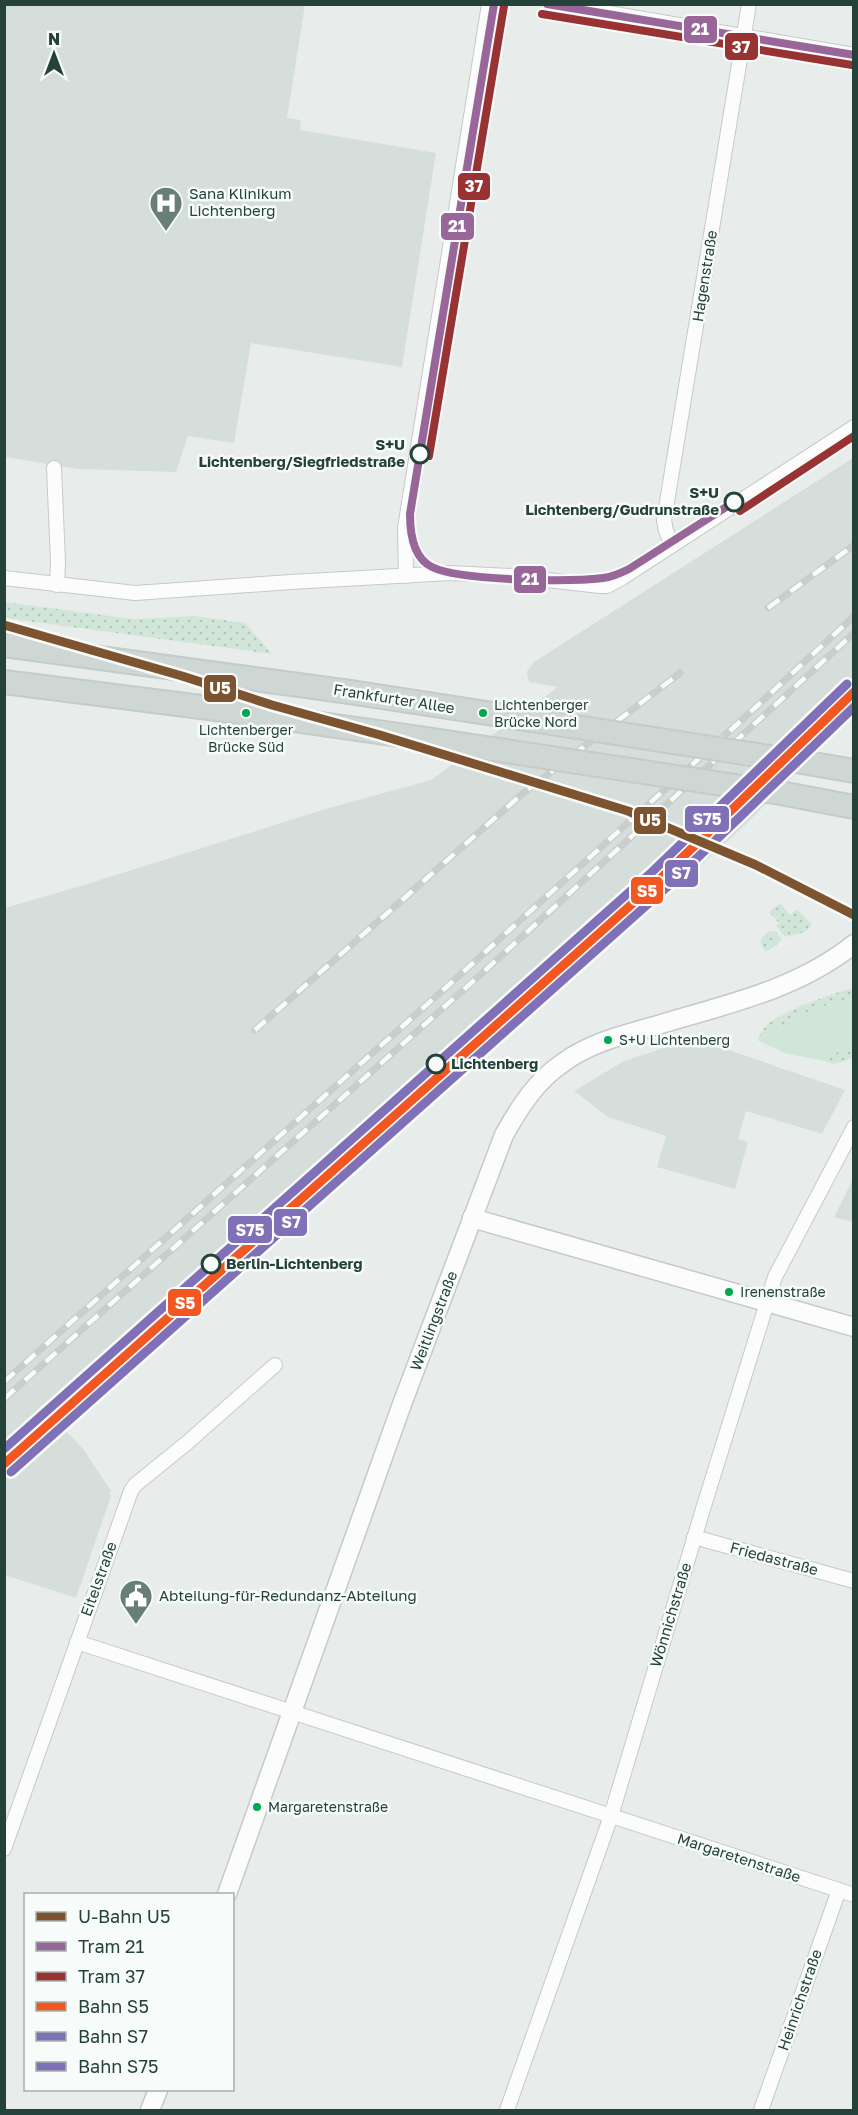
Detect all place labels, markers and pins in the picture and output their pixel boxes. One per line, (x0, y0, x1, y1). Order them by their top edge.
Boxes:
place label: Sana Klinikum Lichtenberg (189, 184, 292, 219)
hospital icon: Sana Klinikum Lichtenberg (148, 185, 184, 232)
place label: S+U Lichtenberg/Siegfriedstraße (198, 435, 405, 470)
marker: S+U Lichtenberg/Siegfriedstraße (410, 444, 430, 464)
place label: S+U Lichtenberg/Gudrunstraße (525, 483, 719, 518)
marker: S+U Lichtenberg/Gudrunstraße (724, 492, 744, 512)
place label: Lichtenberger Brücke Nord (494, 696, 589, 730)
marker: Lichtenberger Brücke Süd (240, 707, 252, 719)
marker: Lichtenberger Brücke Nord (477, 707, 489, 719)
place label: Lichtenberger Brücke Süd (199, 721, 294, 755)
place label: S+U Lichtenberg (619, 1031, 730, 1048)
marker: S+U Lichtenberg (602, 1034, 614, 1046)
marker: Lichtenberg (426, 1054, 446, 1074)
place label: Lichtenberg (451, 1054, 538, 1072)
marker: Berlin-Lichtenberg (201, 1254, 221, 1274)
place label: Berlin-Lichtenberg (226, 1254, 362, 1272)
place label: Irenenstraße (740, 1283, 826, 1300)
marker: Irenenstraße (723, 1286, 735, 1298)
public building icon: Abteilung-für-Redundanz-Abteilung (118, 1578, 154, 1625)
place label: Abteilung-für-Redundanz-Abteilung (159, 1586, 417, 1604)
place label: Margaretenstraße (268, 1798, 388, 1815)
marker: Margaretenstraße (251, 1801, 263, 1813)

